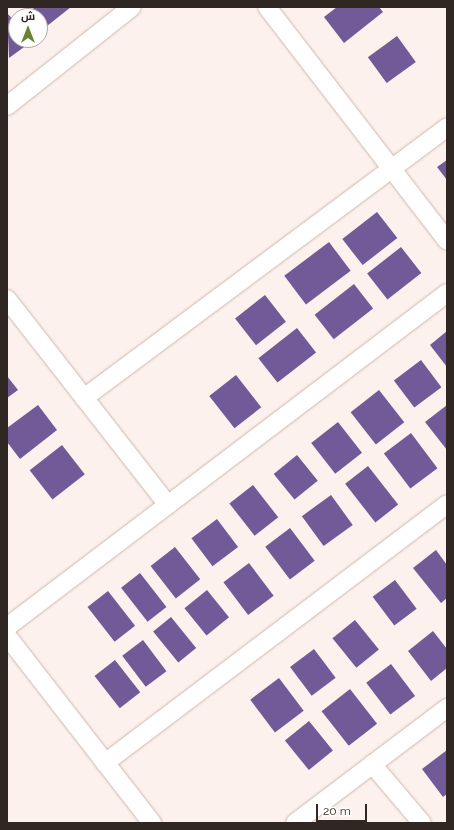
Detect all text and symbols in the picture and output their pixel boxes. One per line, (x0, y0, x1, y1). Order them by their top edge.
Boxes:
north arrow (8, 8, 48, 48)
text: ش (21, 10, 35, 23)
scale bar (318, 796, 369, 822)
text: 20 m (323, 804, 351, 818)

